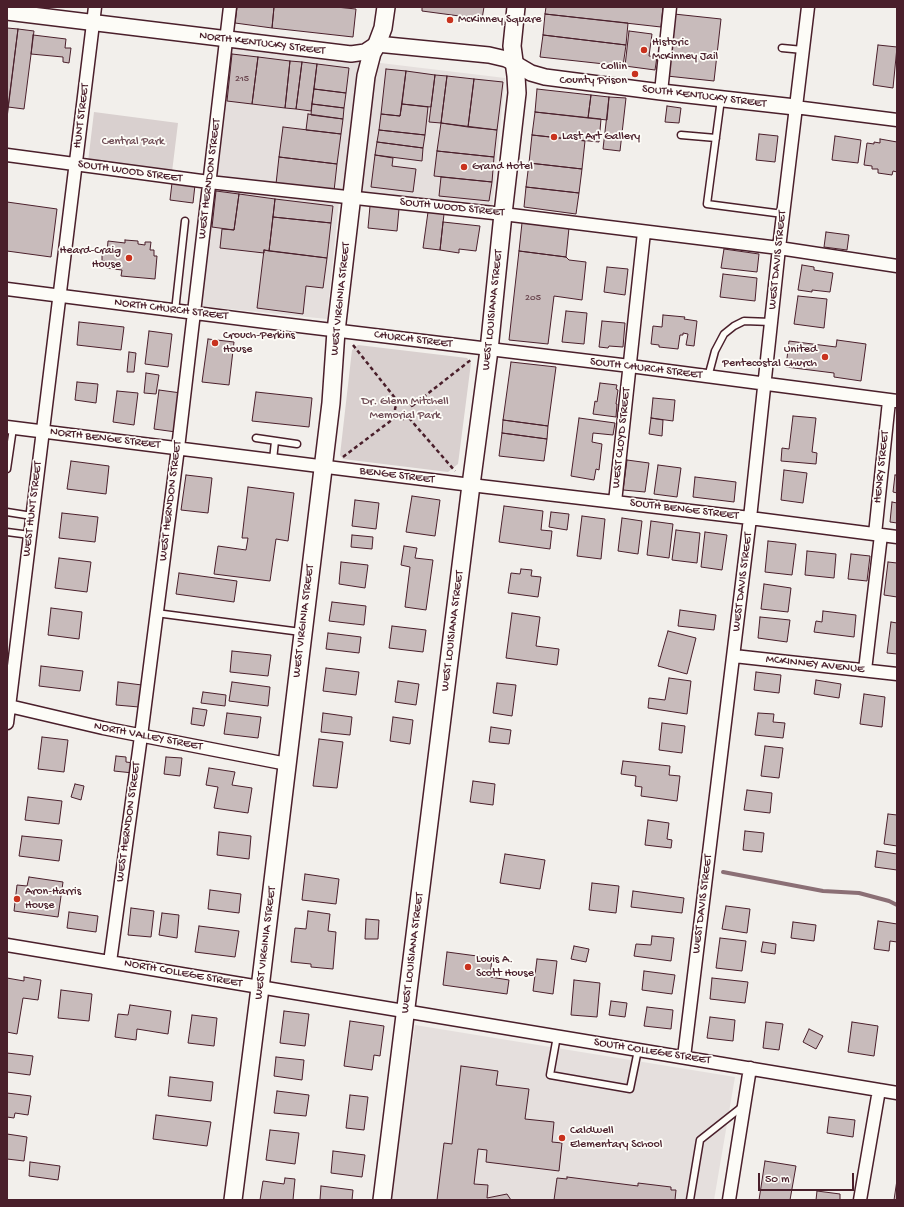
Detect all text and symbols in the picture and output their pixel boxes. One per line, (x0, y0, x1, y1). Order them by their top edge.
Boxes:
place label: McKinney Square (458, 13, 541, 27)
marker: McKinney Square (445, 15, 455, 25)
street label: NORTH KENTUCKY STREET (198, 29, 326, 59)
place label: HIstoric McKinney Jail (652, 36, 718, 64)
marker: HIstoric McKinney Jail (639, 45, 649, 55)
place label: Collin County Prison (559, 60, 627, 88)
marker: Collin County Prison (630, 69, 640, 79)
house number: 215 (235, 73, 249, 85)
street label: SOUTH KENTUCKY STREET (641, 82, 767, 112)
street label: HUNT STREET (71, 83, 93, 149)
street label: WEST HERNDON STREET (195, 118, 225, 240)
place label: Last Art Gallery (562, 130, 640, 144)
marker: Last Art Gallery (549, 132, 559, 142)
park label: Central Park (102, 135, 164, 149)
street label: SOUTH WOOD STREET (77, 158, 183, 186)
place label: Grand Hotel (472, 160, 533, 174)
marker: Grand Hotel (459, 162, 469, 172)
street label: SOUTH WOOD STREET (399, 195, 505, 221)
street label: WEST DAVIS STREET (766, 210, 790, 310)
street label: WEST VIRGINIA STREET (328, 242, 354, 356)
place label: Heard-Craig House (59, 244, 121, 272)
street label: WEST LOUISIANA STREET (479, 249, 507, 371)
marker: Heard-Craig House (124, 253, 134, 263)
house number: 205 (525, 292, 541, 304)
street label: NORTH CHURCH STREET (113, 296, 229, 324)
street label: CHURCH STREET (373, 328, 453, 352)
place label: Crouch-Perkins House (223, 329, 295, 357)
marker: Crouch-Perkins House (210, 338, 220, 348)
place label: United Pentecostal Church (722, 343, 817, 371)
marker: United Pentecostal Church (820, 352, 830, 362)
street label: SOUTH CHURCH STREET (589, 355, 703, 383)
street label: WEST CLOYD STREET (610, 387, 634, 489)
park label: Dr. Glenn Mitchell Memorial Park (361, 395, 449, 423)
street label: NORTH BENGE STREET (49, 425, 161, 453)
street label: HENRY STREET (871, 430, 893, 504)
street label: WEST HERNDON STREET (156, 440, 186, 562)
street label: WEST HUNT STREET (20, 461, 46, 557)
street label: BENGE STREET (359, 464, 435, 488)
street label: SOUTH BENGE STREET (629, 496, 739, 524)
street label: WEST DAVIS STREET (730, 532, 756, 632)
street label: WEST VIRGINIA STREET (290, 564, 318, 678)
street label: WEST LOUISIANA STREET (438, 570, 468, 692)
street label: MCKINNEY AVENUE (765, 653, 865, 677)
street label: NORTH VALLEY STREET (93, 719, 203, 755)
street label: WEST HERNDON STREET (113, 761, 145, 883)
street label: WEST DAVIS STREET (690, 854, 716, 954)
place label: Aron-Harris House (25, 885, 81, 913)
street label: WEST VIRGINIA STREET (252, 886, 280, 1000)
street label: WEST LOUISIANA STREET (398, 892, 428, 1014)
marker: Aron-Harris House (12, 894, 22, 904)
place label: Louis A. Scott House (476, 953, 534, 981)
street label: NORTH COLLEGE STREET (123, 957, 243, 991)
marker: Louis A. Scott House (463, 962, 473, 972)
street label: SOUTH COLLEGE STREET (593, 1036, 711, 1068)
place label: Caldwell Elementary School (570, 1124, 662, 1152)
marker: Caldwell Elementary School (557, 1133, 567, 1143)
scale bar (760, 1165, 856, 1191)
text: 50 m (765, 1173, 790, 1187)

